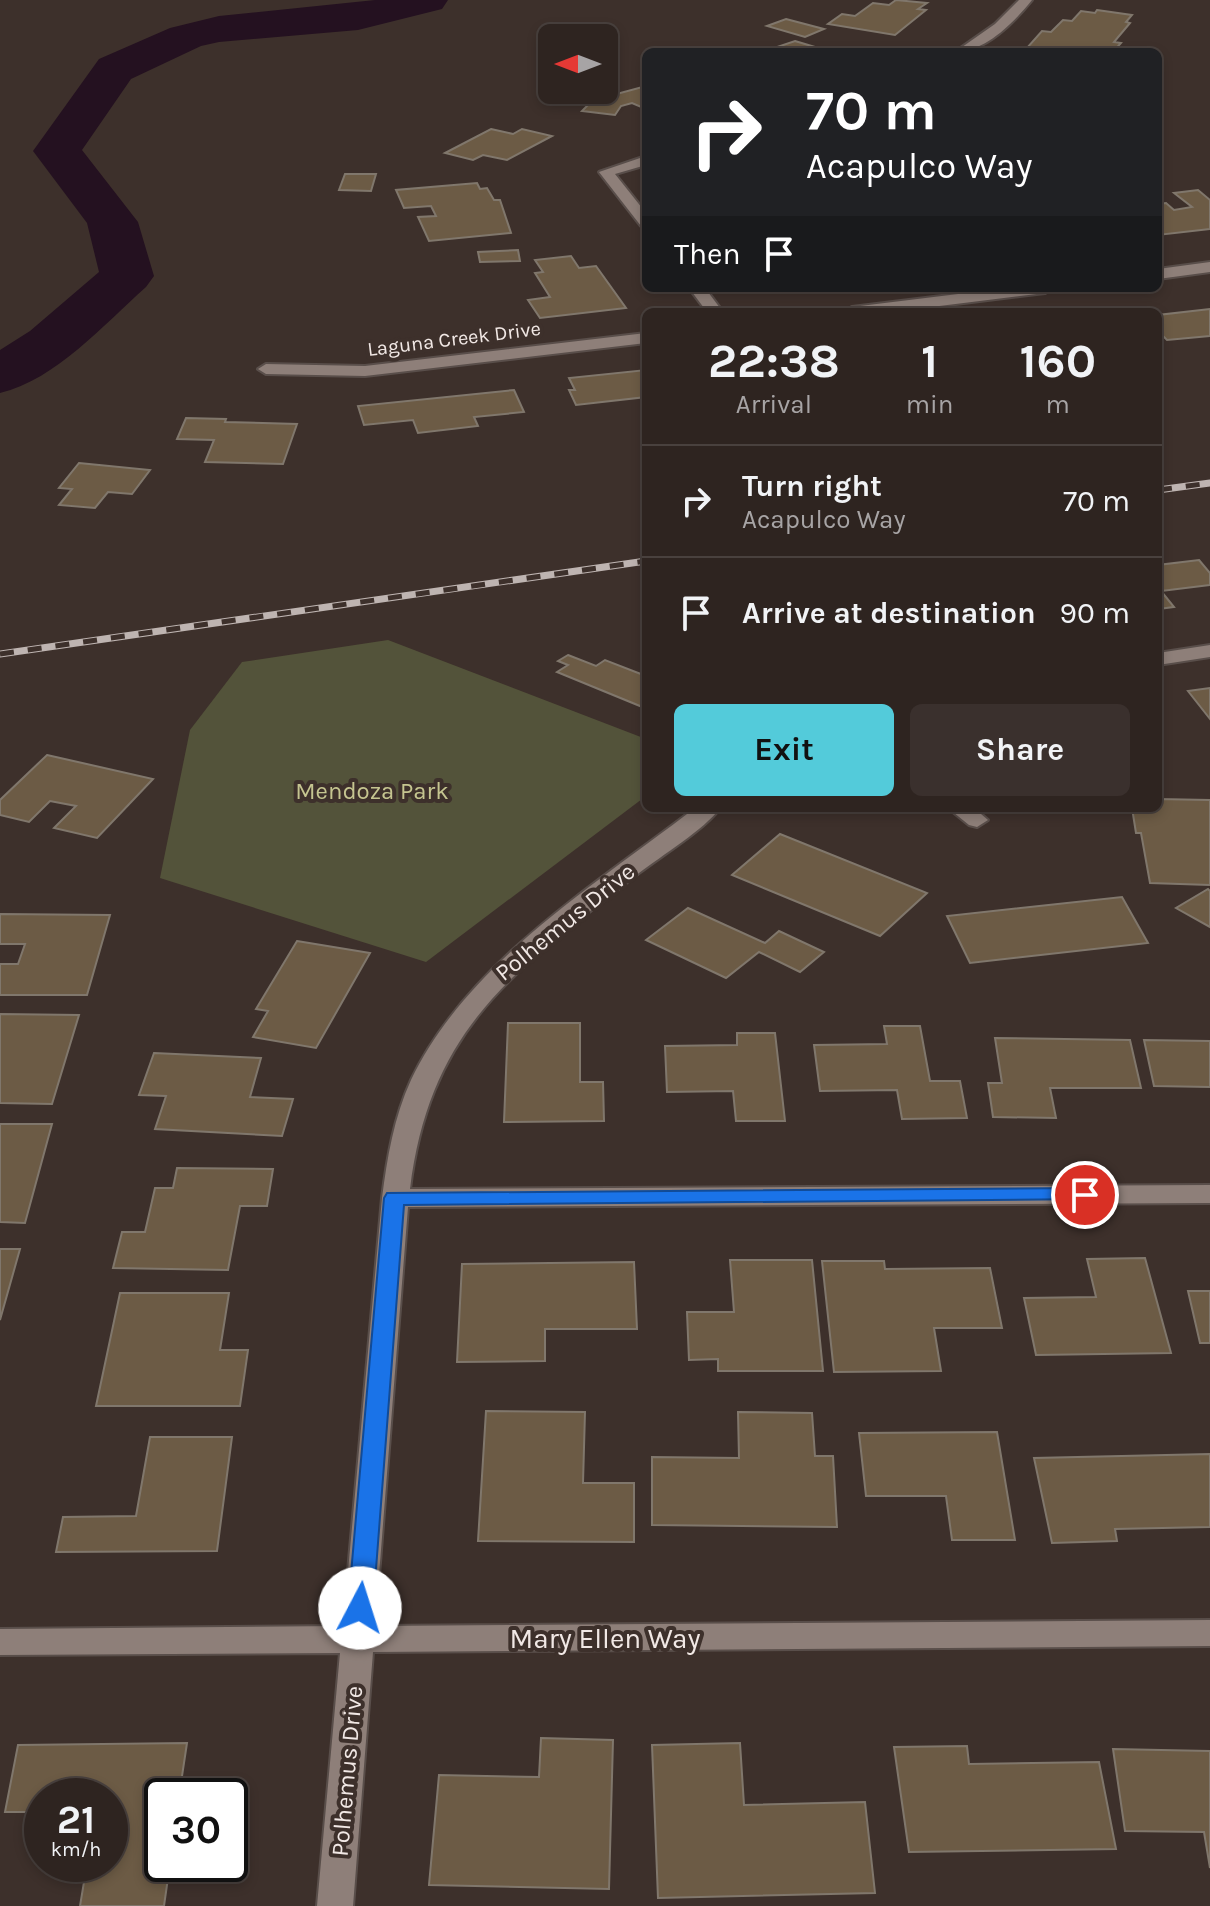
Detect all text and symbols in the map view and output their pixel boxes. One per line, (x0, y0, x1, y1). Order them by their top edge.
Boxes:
north arrow (538, 24, 618, 104)
map controls (538, 24, 618, 104)
text: 70 m (806, 78, 937, 143)
icon: right (674, 80, 778, 184)
text: Acapulco Way (806, 145, 1032, 187)
icon: arrive (757, 232, 801, 276)
text: Then (674, 236, 741, 272)
street label: Laguna Creek Drive (366, 317, 542, 361)
text: 22:38 (708, 333, 840, 389)
text: 1 (921, 333, 938, 389)
text: 160 (1019, 333, 1096, 389)
text: Arrival (736, 389, 812, 420)
text: min (906, 389, 954, 420)
text: m (1046, 389, 1070, 420)
text: Turn right (742, 468, 882, 504)
icon: right (674, 479, 718, 523)
text: 70 m (1063, 483, 1130, 519)
text: Acapulco Way (742, 504, 906, 535)
icon: arrive (674, 591, 718, 635)
text: Arrive at destination (742, 595, 1036, 631)
text: 90 m (1060, 595, 1130, 631)
button: Exit (674, 704, 894, 796)
button: Share (910, 704, 1130, 796)
park label: Mendoza Park (295, 777, 449, 805)
street label: Polhemus Drive (490, 857, 640, 987)
pin (1051, 1161, 1119, 1229)
icon: arrive (1063, 1173, 1107, 1217)
position arrow (318, 1566, 402, 1650)
street label: Mary Ellen Way (510, 1622, 700, 1655)
street label: Polhemus Drive (326, 1684, 368, 1858)
speed limit sign: 30 (144, 1778, 248, 1882)
text: 21 (57, 1796, 95, 1843)
text: km/h (51, 1838, 101, 1861)

